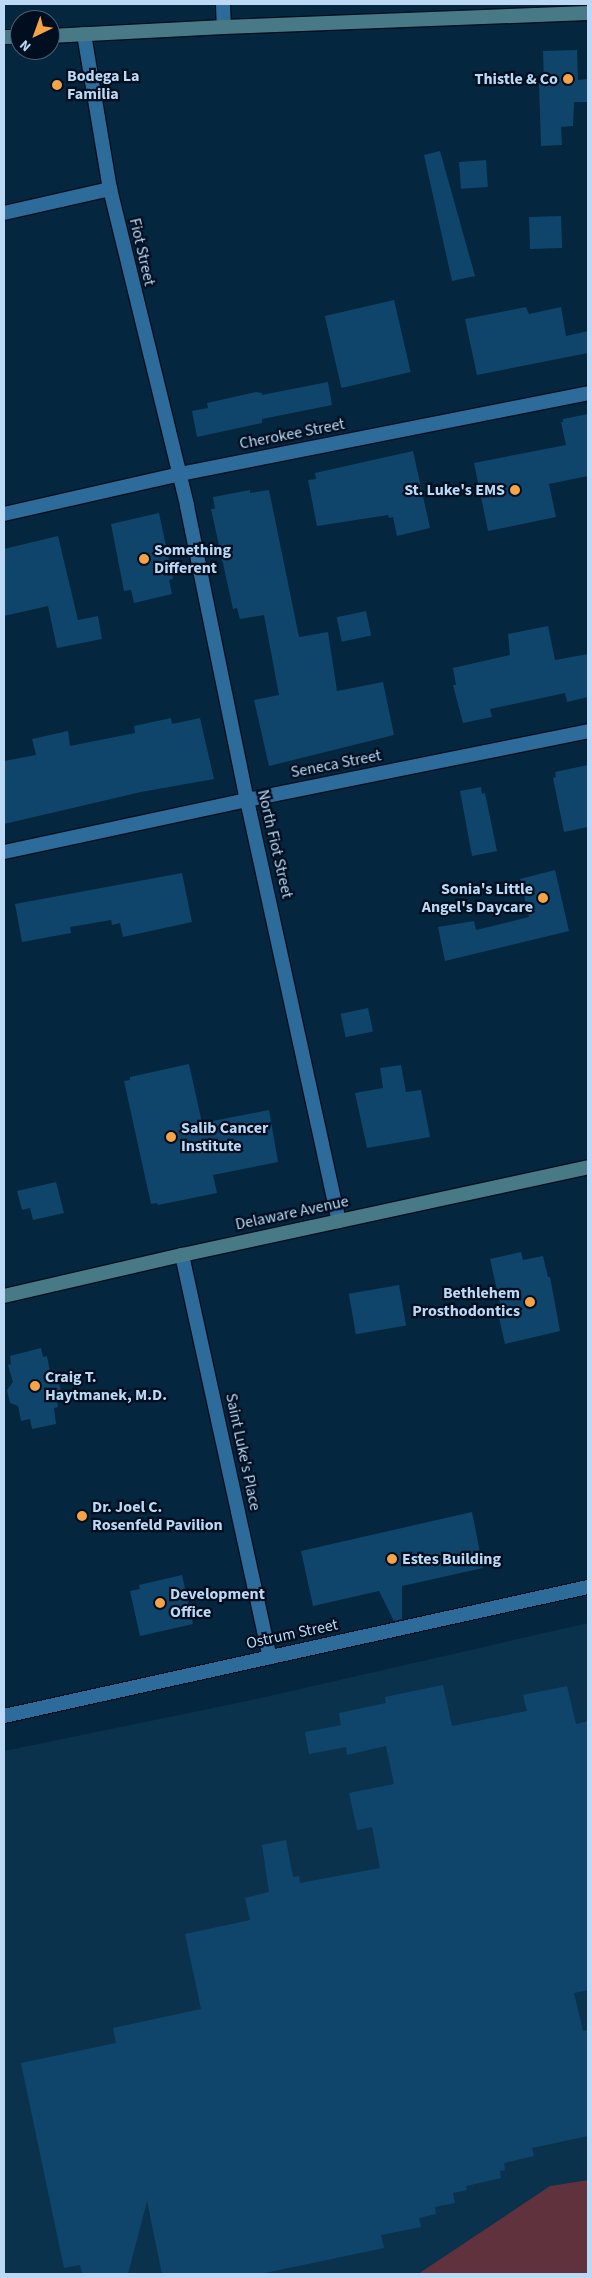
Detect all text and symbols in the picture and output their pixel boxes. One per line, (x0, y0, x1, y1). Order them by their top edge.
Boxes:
north arrow (10, 10, 60, 60)
text: N (15, 35, 36, 56)
place label: Bodega La Familia (67, 66, 139, 104)
place label: Thistle & Co (475, 69, 558, 89)
marker: Thistle & Co (562, 73, 574, 85)
marker: Bodega La Familia (51, 79, 63, 91)
street label: Fiot Street (125, 216, 159, 288)
street label: Cherokee Street (238, 414, 346, 454)
place label: St. Luke's EMS (404, 480, 505, 500)
marker: St. Luke's EMS (509, 484, 521, 496)
place label: Something Different (154, 540, 231, 578)
marker: Something Different (138, 553, 150, 565)
street label: Seneca Street (289, 746, 383, 782)
street label: North Fiot Street (253, 788, 297, 900)
place label: Sonia's Little Angel's Daycare (422, 879, 533, 917)
marker: Sonia's Little Angel's Daycare (537, 892, 549, 904)
place label: Salib Cancer Institute (181, 1118, 268, 1156)
marker: Salib Cancer Institute (165, 1131, 177, 1143)
street label: Delaware Avenue (234, 1192, 350, 1234)
place label: Bethlehem Prosthodontics (412, 1283, 520, 1321)
marker: Bethlehem Prosthodontics (524, 1296, 536, 1308)
place label: Craig T. Haytmanek, M.D. (45, 1367, 167, 1405)
marker: Craig T. Haytmanek, M.D. (29, 1380, 41, 1392)
street label: Saint Luke's Place (221, 1392, 265, 1512)
place label: Dr. Joel C. Rosenfeld Pavilion (92, 1497, 223, 1535)
marker: Dr. Joel C. Rosenfeld Pavilion (76, 1510, 88, 1522)
place label: Estes Building (402, 1549, 501, 1569)
marker: Estes Building (386, 1553, 398, 1565)
place label: Development Office (170, 1584, 265, 1622)
marker: Development Office (154, 1597, 166, 1609)
street label: Ostrum Street (244, 1615, 340, 1653)

